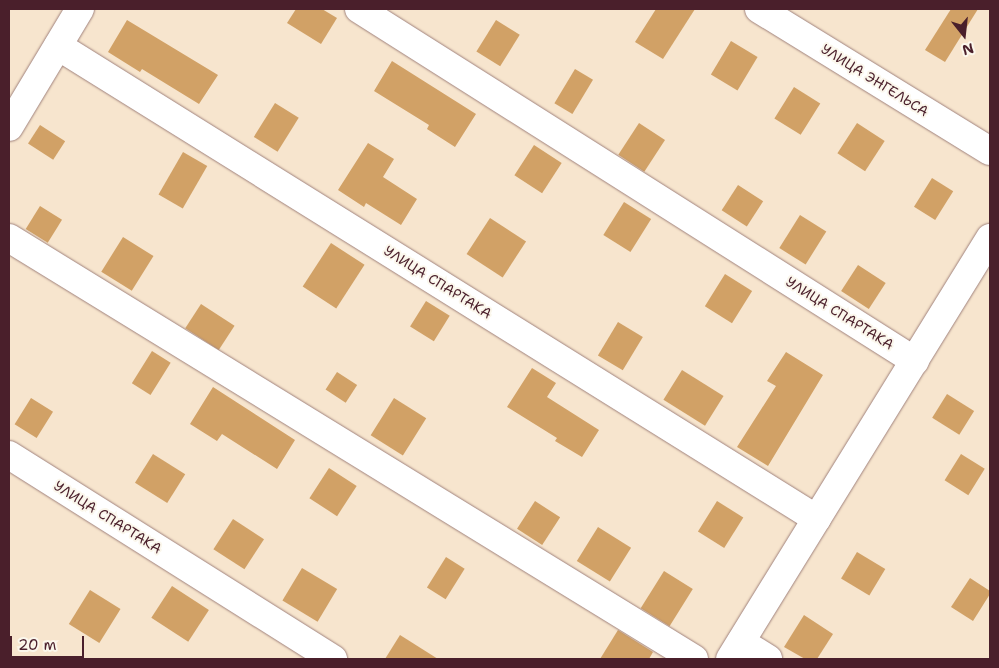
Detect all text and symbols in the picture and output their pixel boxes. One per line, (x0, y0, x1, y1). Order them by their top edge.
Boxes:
north arrow (939, 10, 989, 60)
text: N (960, 39, 976, 60)
street label: УЛИЦА ЭНГЕЛЬСА (818, 40, 932, 120)
street label: УЛИЦА СПАРТАКА (381, 242, 495, 322)
street label: УЛИЦА СПАРТАКА (783, 273, 897, 353)
street label: УЛИЦА СПАРТАКА (51, 477, 165, 557)
scale bar (12, 626, 86, 658)
text: 20 m (18, 635, 57, 655)

